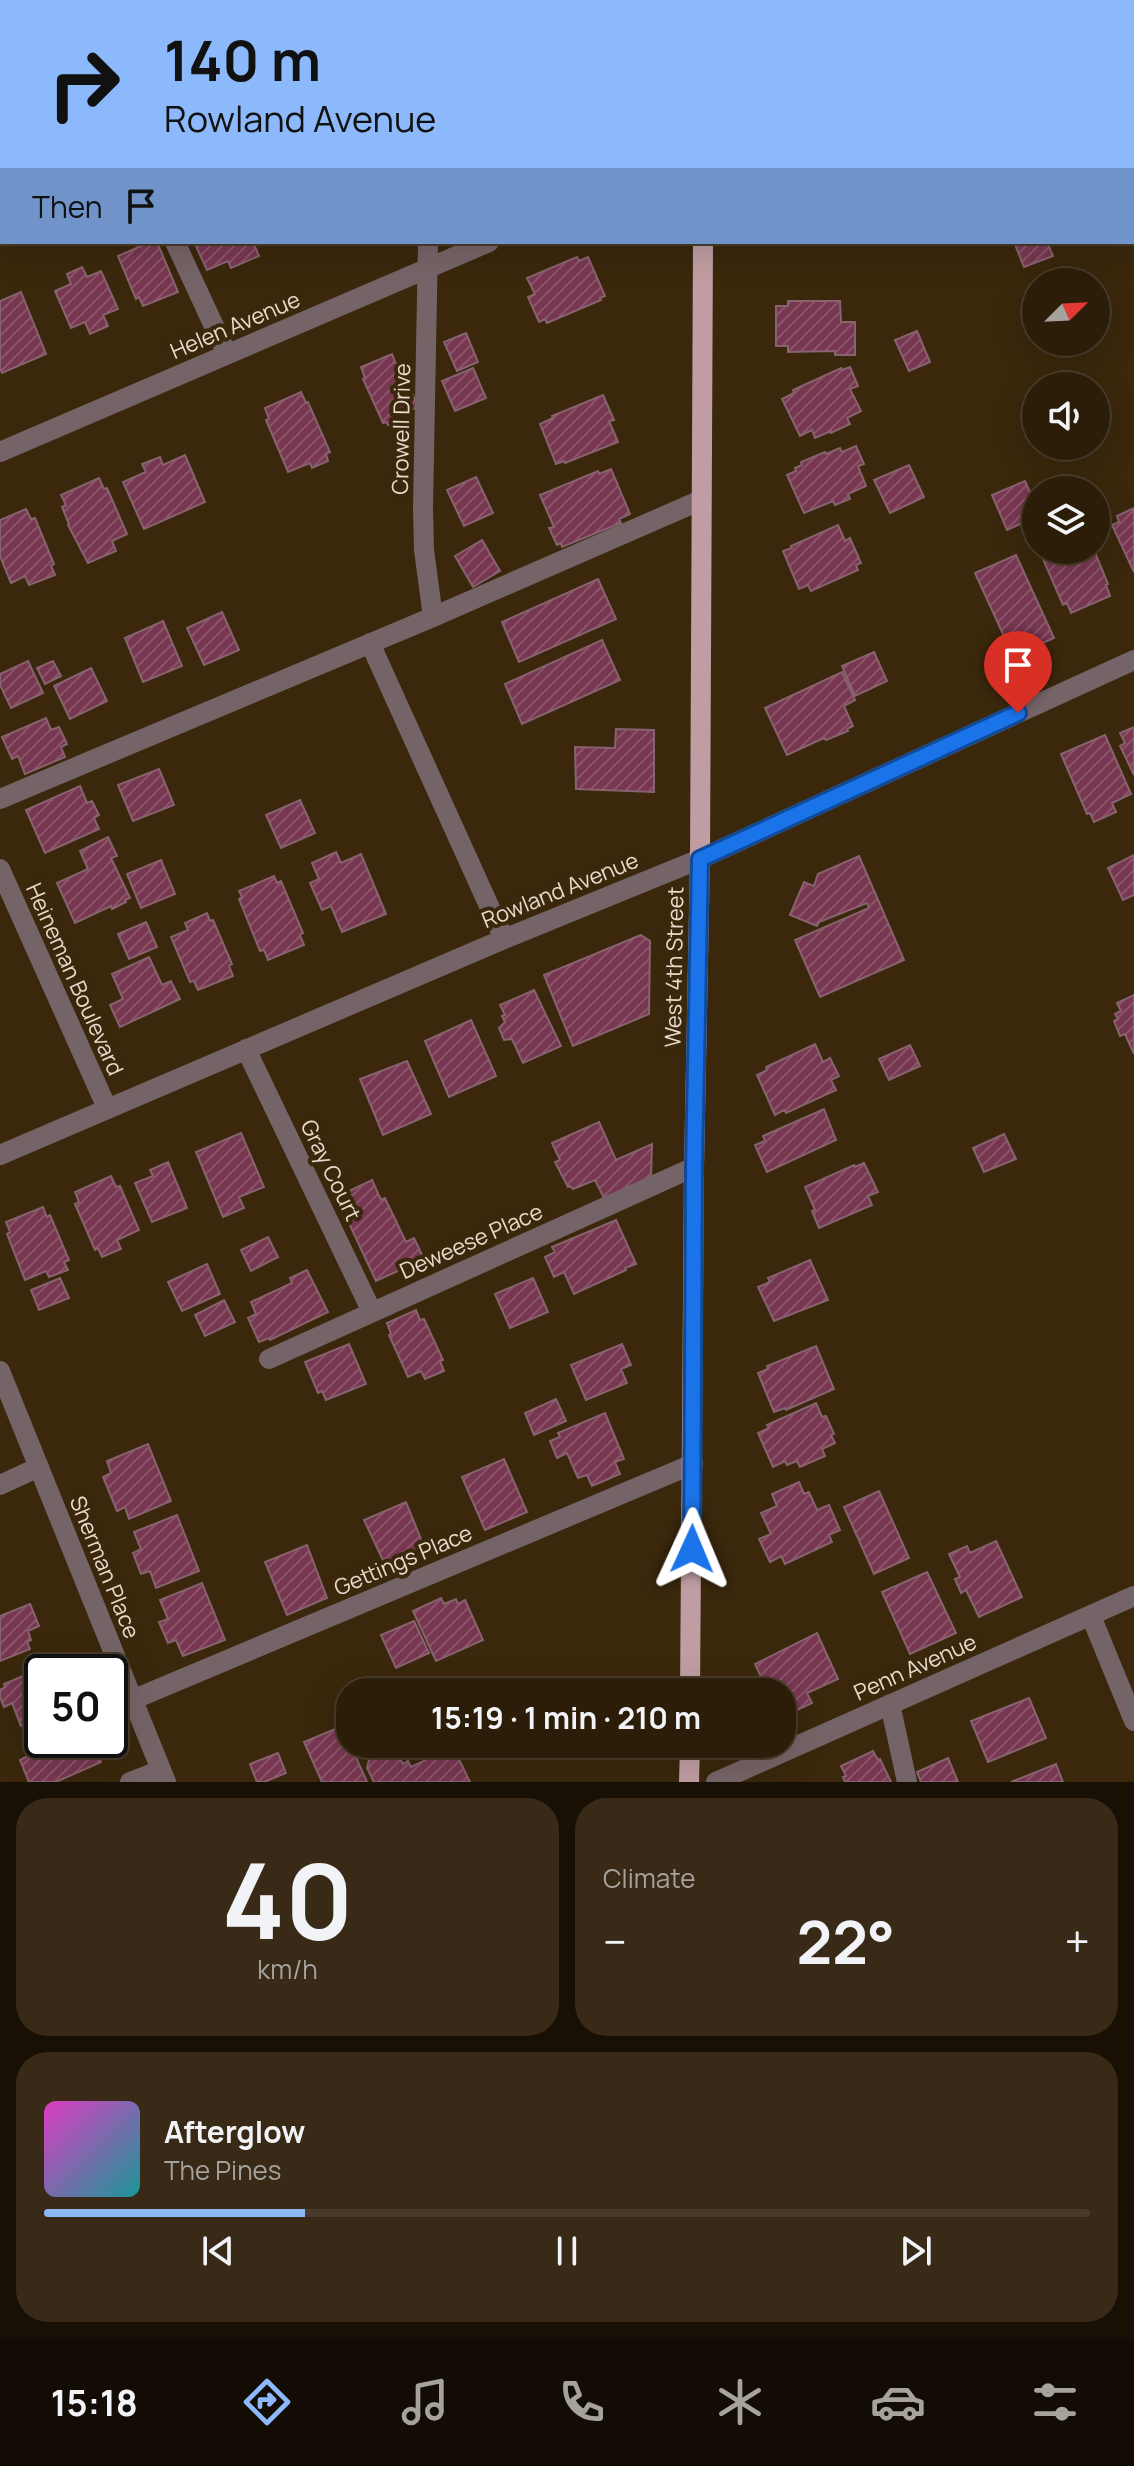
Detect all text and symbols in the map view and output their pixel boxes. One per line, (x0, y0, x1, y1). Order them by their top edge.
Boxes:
text: 140 m (164, 21, 321, 98)
icon: right (32, 32, 136, 136)
text: Rowland Avenue (164, 94, 436, 143)
icon: arrive (119, 184, 163, 228)
text: Then (32, 186, 103, 227)
north arrow (1022, 268, 1110, 356)
map controls (1022, 268, 1110, 564)
street label: Helen Avenue (165, 284, 305, 366)
street label: Crowell Drive (385, 363, 417, 495)
button: sound (1022, 372, 1110, 460)
button: layers (1022, 476, 1110, 564)
pin (984, 631, 1052, 713)
icon: arrive (996, 643, 1040, 687)
street label: Rowland Avenue (477, 845, 643, 935)
street label: Heineman Boulevard (19, 878, 131, 1080)
street label: West 4th Street (658, 886, 690, 1048)
street label: Gray Court (294, 1114, 368, 1226)
street label: Deweese Place (395, 1196, 547, 1286)
street label: Sherman Place (63, 1491, 147, 1643)
position arrow (650, 1507, 734, 1591)
street label: Gettings Place (329, 1517, 477, 1603)
street label: Penn Avenue (849, 1626, 981, 1707)
speed limit sign: 50 (24, 1654, 128, 1758)
text: 15:19 · 1 min · 210 m (431, 1697, 701, 1738)
text: 40 (222, 1828, 353, 1970)
text: Climate (603, 1860, 695, 1896)
text: 22° (796, 1900, 895, 1982)
text: − (603, 1911, 627, 1971)
text: + (1065, 1911, 1090, 1971)
text: km/h (257, 1951, 318, 1987)
text: Afterglow (164, 2111, 305, 2152)
text: The Pines (164, 2152, 281, 2188)
icon: previous (196, 2229, 240, 2273)
icon: pause (545, 2229, 589, 2273)
icon: next (894, 2229, 938, 2273)
icon: directions (239, 2374, 295, 2430)
icon: music (397, 2374, 453, 2430)
icon: phone (554, 2374, 610, 2430)
icon: climate (712, 2374, 768, 2430)
icon: car (870, 2374, 926, 2430)
icon: filters (1027, 2374, 1083, 2430)
text: 15:18 (51, 2378, 138, 2427)

